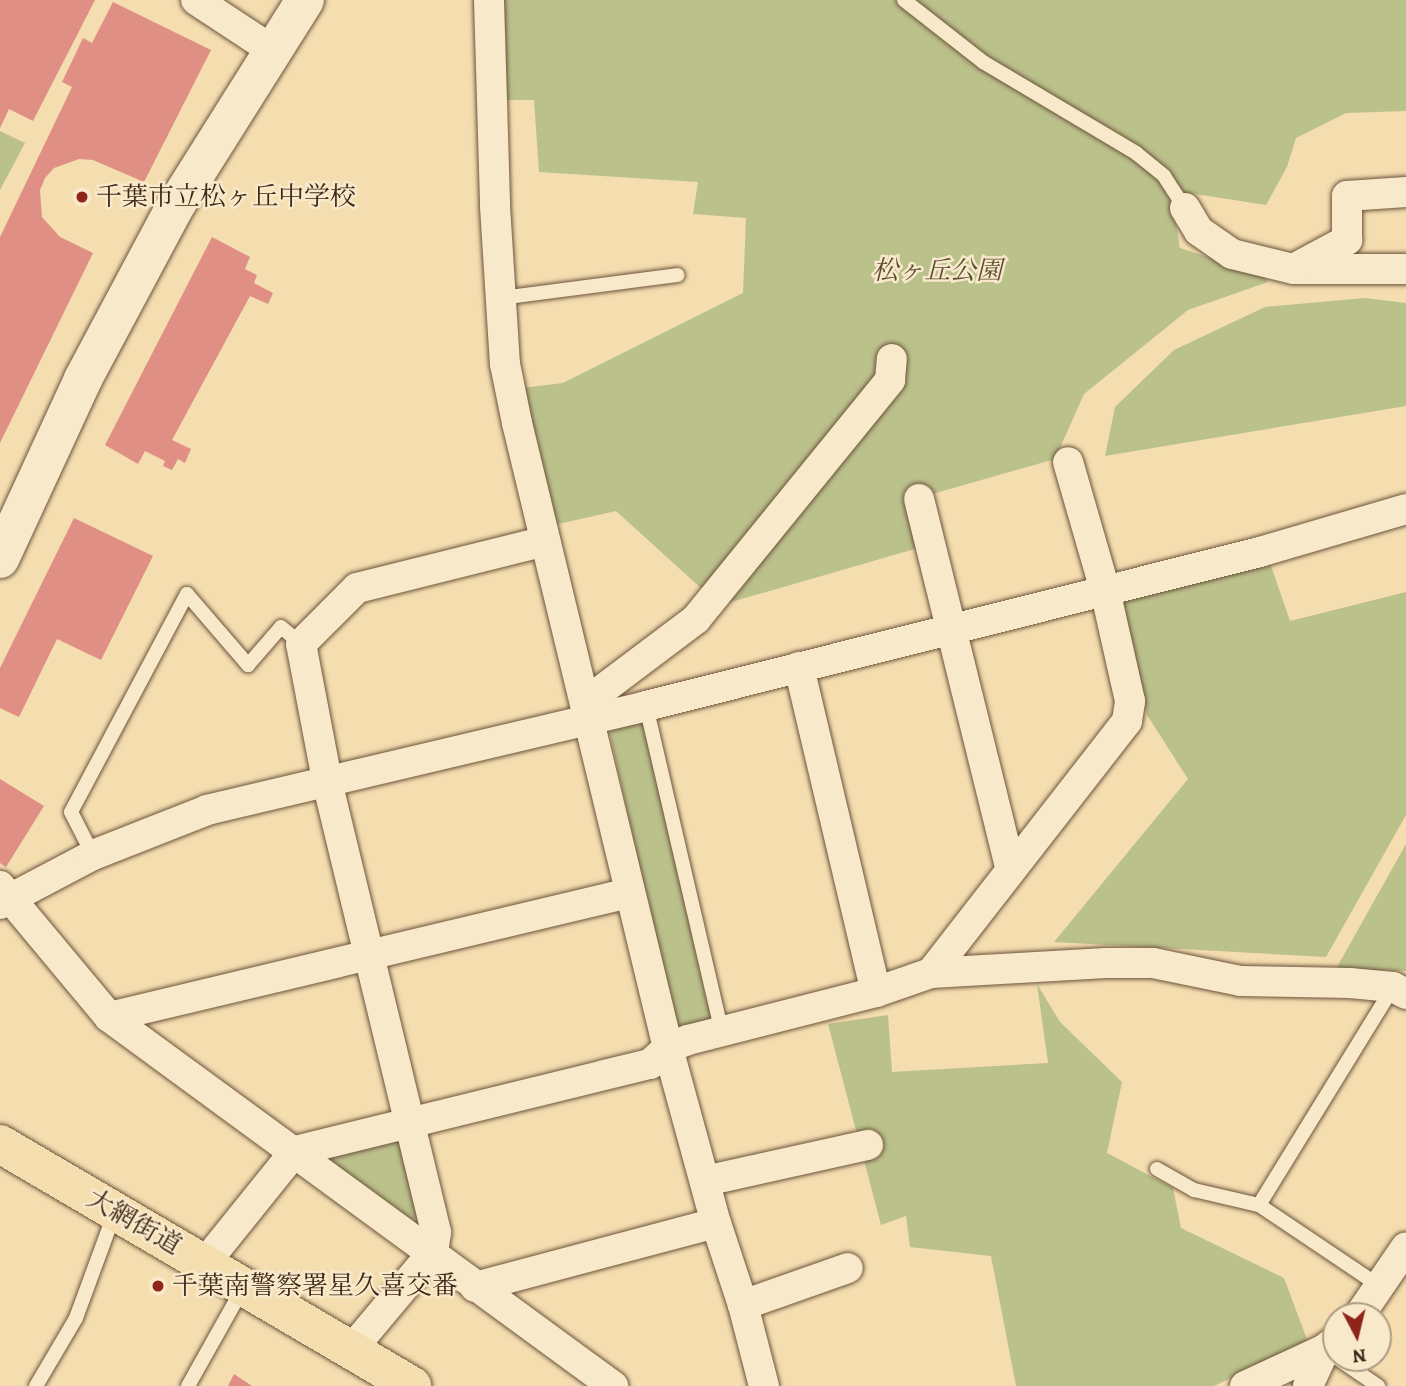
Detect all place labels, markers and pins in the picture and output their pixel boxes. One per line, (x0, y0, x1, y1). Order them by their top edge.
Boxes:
place label: 千葉市立松ヶ丘中学校 (96, 181, 356, 213)
marker: 千葉市立松ヶ丘中学校 (74, 189, 90, 205)
place label: 千葉南警察署星久喜交番 (172, 1270, 458, 1302)
marker: 千葉南警察署星久喜交番 (150, 1278, 166, 1294)

